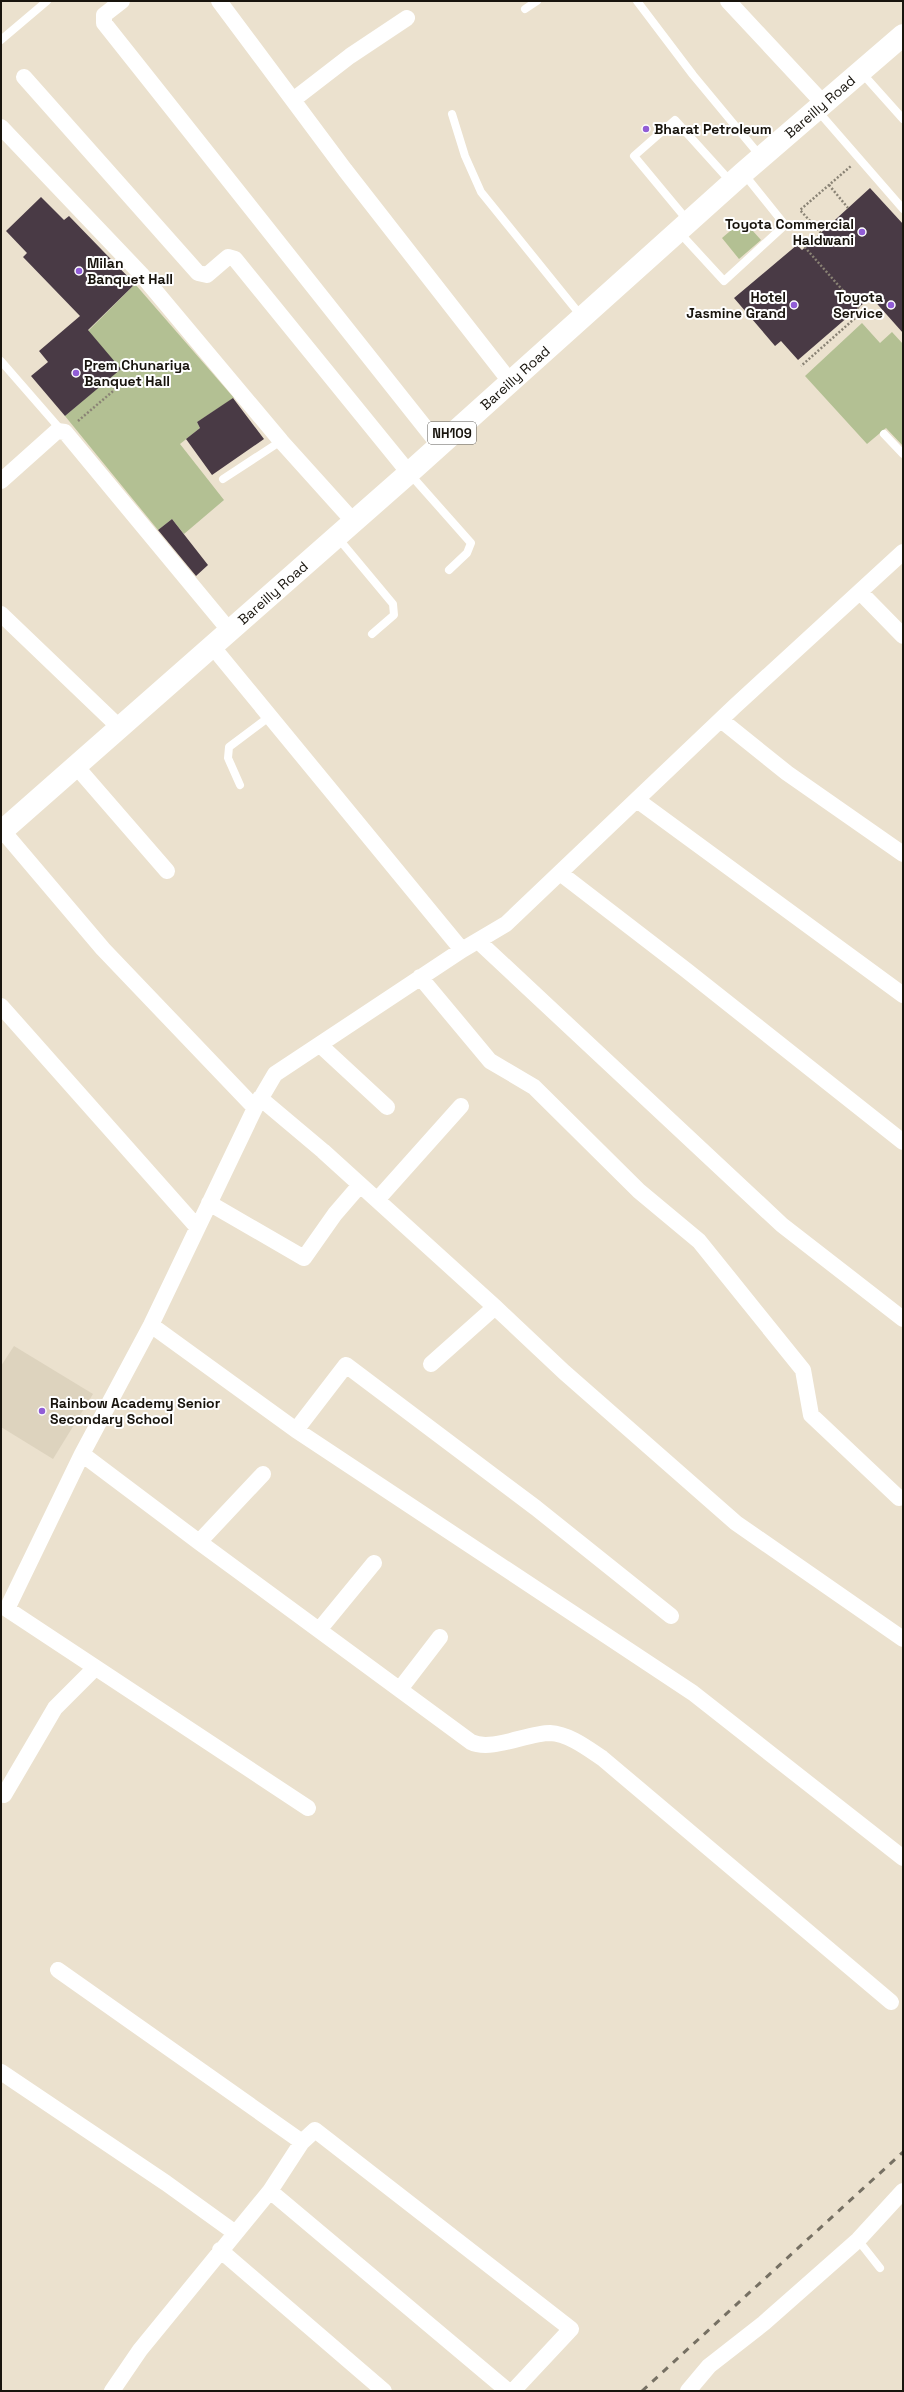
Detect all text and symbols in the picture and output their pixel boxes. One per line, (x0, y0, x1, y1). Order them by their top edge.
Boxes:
street label: Bareilly Road (781, 71, 859, 142)
place label: Bharat Petroleum (654, 120, 772, 138)
marker: Bharat Petroleum (641, 124, 651, 134)
place label: Toyota Commercial Haldwani (725, 215, 854, 249)
marker: Toyota Commercial Haldwani (857, 227, 867, 237)
place label: Milan Banquet Hall (87, 254, 173, 288)
marker: Milan Banquet Hall (74, 266, 84, 276)
place label: Hotel Jasmine Grand (686, 288, 786, 322)
place label: Toyota Service (833, 288, 883, 322)
marker: Hotel Jasmine Grand (789, 300, 799, 310)
marker: Toyota Service (886, 300, 896, 310)
street label: Bareilly Road (476, 342, 554, 414)
place label: Prem Chunariya Banquet Hall (84, 356, 190, 390)
marker: Prem Chunariya Banquet Hall (71, 368, 81, 378)
road number: NH109 (428, 422, 476, 444)
street label: Bareilly Road (234, 557, 312, 629)
place label: Rainbow Academy Senior Secondary School (50, 1394, 221, 1428)
marker: Rainbow Academy Senior Secondary School (37, 1406, 47, 1416)

